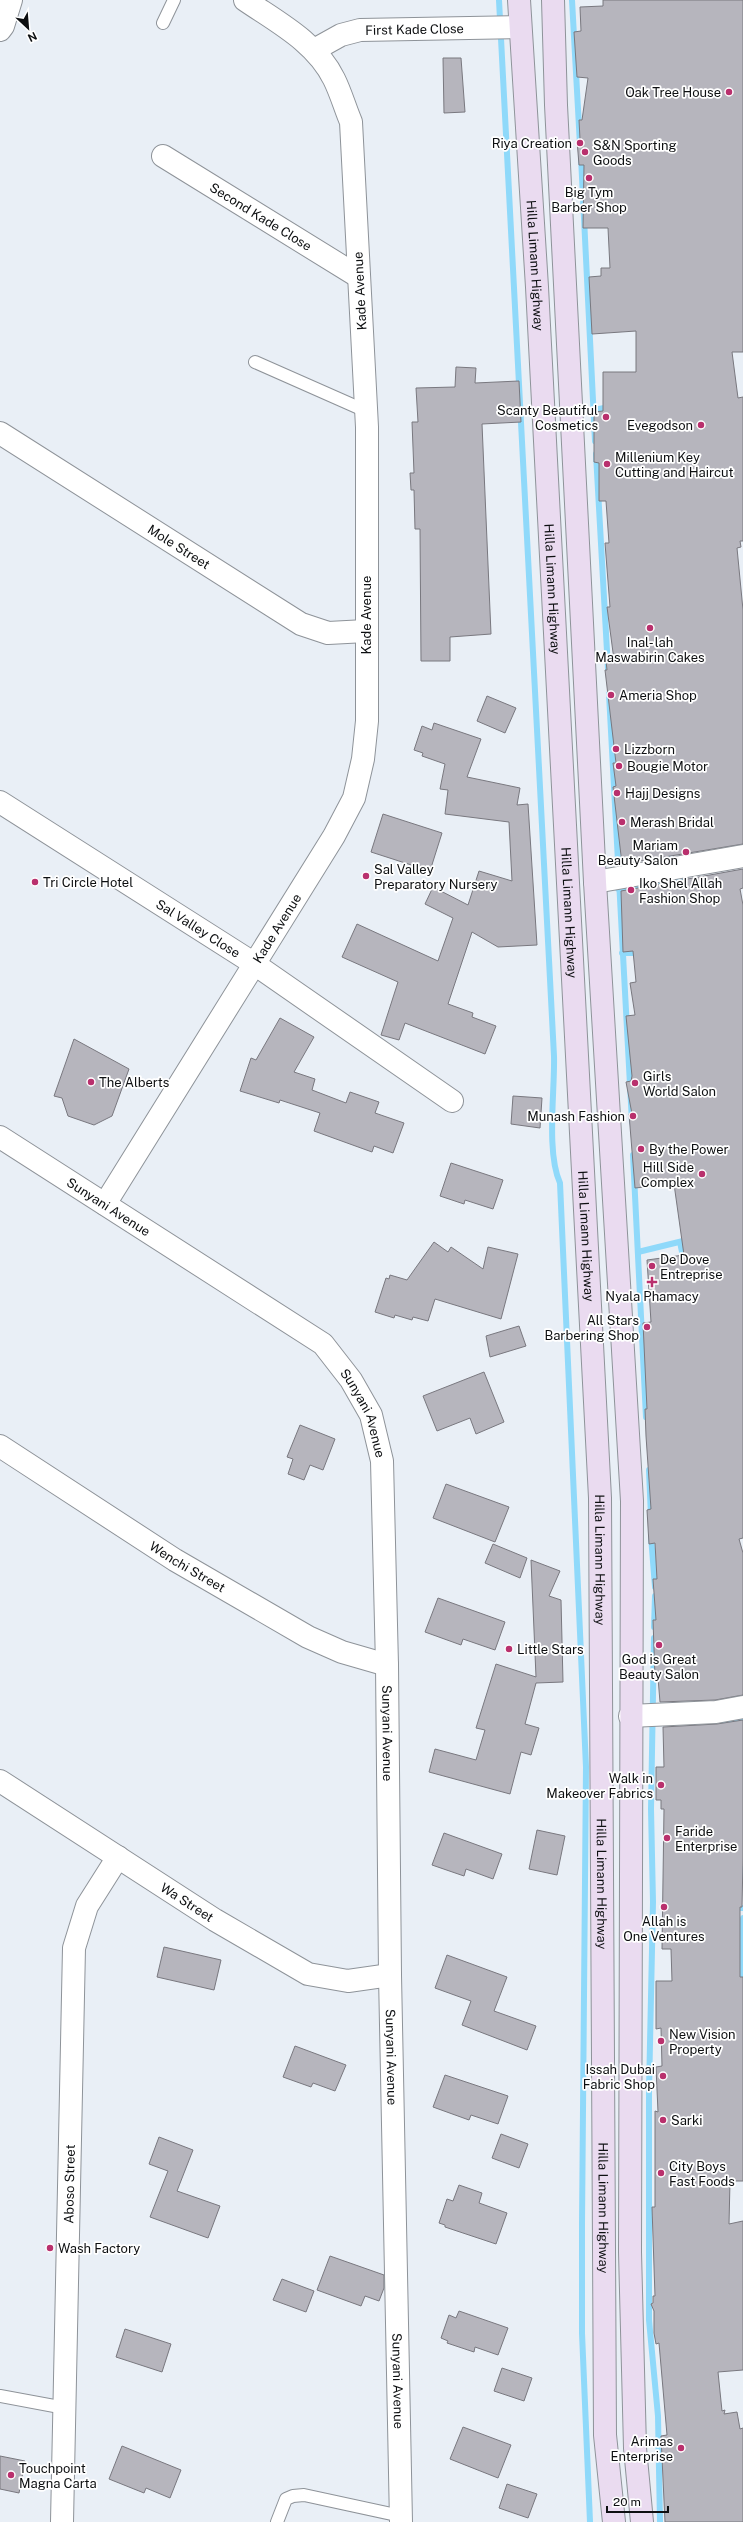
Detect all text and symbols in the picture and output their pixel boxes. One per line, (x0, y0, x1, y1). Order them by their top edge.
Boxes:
north arrow (8, 8, 48, 48)
street label: First Kade Close (365, 21, 464, 37)
text: N (26, 30, 39, 44)
place label: Oak Tree House (625, 85, 721, 100)
marker: Oak Tree House (724, 87, 734, 97)
place label: Riya Creation (492, 136, 572, 151)
marker: Riya Creation (575, 138, 585, 148)
place label: S&N Sporting Goods (593, 138, 677, 168)
marker: S&N Sporting Goods (580, 147, 590, 157)
marker: Big Tym Barber Shop (584, 173, 594, 183)
street label: Second Kade Close (207, 179, 315, 254)
place label: Big Tym Barber Shop (551, 185, 627, 215)
street label: Hilla Limann Highway (524, 200, 547, 331)
street label: Kade Avenue (350, 251, 370, 331)
place label: Scanty Beautiful Cosmetics (497, 403, 598, 433)
marker: Scanty Beautiful Cosmetics (601, 412, 611, 422)
place label: Evegodson (627, 418, 693, 433)
marker: Evegodson (696, 420, 706, 430)
place label: Millenium Key Cutting and Haircut (615, 450, 734, 480)
marker: Millenium Key Cutting and Haircut (602, 459, 612, 469)
street label: Mole Street (145, 521, 213, 572)
street label: Hilla Limann Highway (542, 523, 564, 655)
street label: Kade Avenue (359, 576, 374, 654)
marker: Inal- lah Maswabirin Cakes (645, 623, 655, 633)
place label: Inal- lah Maswabirin Cakes (595, 635, 705, 665)
place label: Ameria Shop (619, 688, 697, 703)
marker: Ameria Shop (606, 690, 616, 700)
place label: Lizzborn (624, 742, 675, 757)
marker: Lizzborn (611, 744, 621, 754)
place label: Bougie Motor (627, 759, 708, 774)
marker: Bougie Motor (614, 761, 624, 771)
place label: Hajj Designs (625, 786, 700, 801)
marker: Hajj Designs (612, 788, 622, 798)
place label: Merash Bridal (630, 815, 714, 830)
marker: Merash Bridal (617, 817, 627, 827)
place label: Mariam Beauty Salon (598, 838, 678, 868)
street label: Hilla Limann Highway (559, 847, 580, 979)
marker: Mariam Beauty Salon (681, 847, 691, 857)
place label: Sal Valley Preparatory Nursery (374, 862, 497, 892)
marker: Sal Valley Preparatory Nursery (361, 871, 371, 881)
place label: Tri Circle Hotel (43, 875, 133, 890)
place label: Iko Shel Allah Fashion Shop (639, 876, 722, 906)
marker: Tri Circle Hotel (30, 877, 40, 887)
marker: Iko Shel Allah Fashion Shop (626, 885, 636, 895)
street label: Kade Avenue (250, 891, 304, 966)
street label: Sal Valley Close (153, 896, 243, 960)
place label: Girls World Salon (643, 1069, 716, 1099)
place label: The Alberts (99, 1075, 169, 1090)
marker: The Alberts (86, 1077, 96, 1087)
marker: Girls World Salon (630, 1078, 640, 1088)
place label: Munash Fashion (527, 1109, 625, 1124)
marker: Munash Fashion (628, 1111, 638, 1121)
place label: By the Power (649, 1142, 729, 1157)
marker: By the Power (636, 1144, 646, 1154)
place label: Hill Side Complex (641, 1160, 694, 1190)
marker: Hill Side Complex (697, 1169, 707, 1179)
street label: Hilla Limann Highway (575, 1170, 597, 1302)
street label: Sunyani Avenue (64, 1174, 153, 1239)
place label: De Dove Entreprise (660, 1252, 723, 1282)
marker: De Dove Entreprise (647, 1261, 657, 1271)
marker: Nyala Phamacy (647, 1277, 657, 1287)
place label: Nyala Phamacy (605, 1289, 699, 1304)
place label: All Stars Barbering Shop (544, 1313, 639, 1343)
marker: All Stars Barbering Shop (642, 1322, 652, 1332)
street label: Sunyani Avenue (337, 1366, 388, 1459)
street label: Hilla Limann Highway (592, 1494, 608, 1625)
street label: Wenchi Street (147, 1538, 228, 1595)
marker: God is Great Beauty Salon (654, 1640, 664, 1650)
place label: Little Stars (517, 1642, 584, 1657)
marker: Little Stars (504, 1644, 514, 1654)
place label: God is Great Beauty Salon (619, 1652, 699, 1682)
street label: Sunyani Avenue (380, 1685, 396, 1781)
place label: Walk in Makeover Fabrics (546, 1771, 653, 1801)
marker: Walk in Makeover Fabrics (656, 1780, 666, 1790)
street label: Hilla Limann Highway (594, 1818, 610, 1949)
place label: Faride Enterprise (675, 1824, 737, 1854)
marker: Faride Enterprise (662, 1833, 672, 1843)
street label: Wa Street (158, 1879, 217, 1925)
marker: Allah is One Ventures (659, 1902, 669, 1912)
place label: Allah is One Ventures (623, 1914, 705, 1944)
street label: Sunyani Avenue (383, 2009, 400, 2105)
place label: New Vision Property (669, 2027, 736, 2057)
marker: New Vision Property (656, 2036, 666, 2046)
place label: Issah Dubai Fabric Shop (583, 2062, 655, 2092)
marker: Issah Dubai Fabric Shop (658, 2071, 668, 2081)
place label: Sarki (671, 2113, 702, 2128)
marker: Sarki (658, 2115, 668, 2125)
street label: Hilla Limann Highway (596, 2142, 612, 2273)
street label: Aboso Street (61, 2144, 77, 2224)
place label: City Boys Fast Foods (669, 2159, 735, 2189)
marker: City Boys Fast Foods (656, 2168, 666, 2178)
place label: Wash Factory (58, 2241, 140, 2256)
marker: Wash Factory (45, 2243, 55, 2253)
street label: Sunyani Avenue (390, 2333, 407, 2429)
place label: Arimas Enterprise (611, 2434, 673, 2464)
marker: Arimas Enterprise (676, 2443, 686, 2453)
place label: Touchpoint Magna Carta (19, 2461, 97, 2491)
marker: Touchpoint Magna Carta (6, 2470, 16, 2480)
scale bar (607, 2488, 668, 2514)
text: 20 m (613, 2495, 641, 2509)

